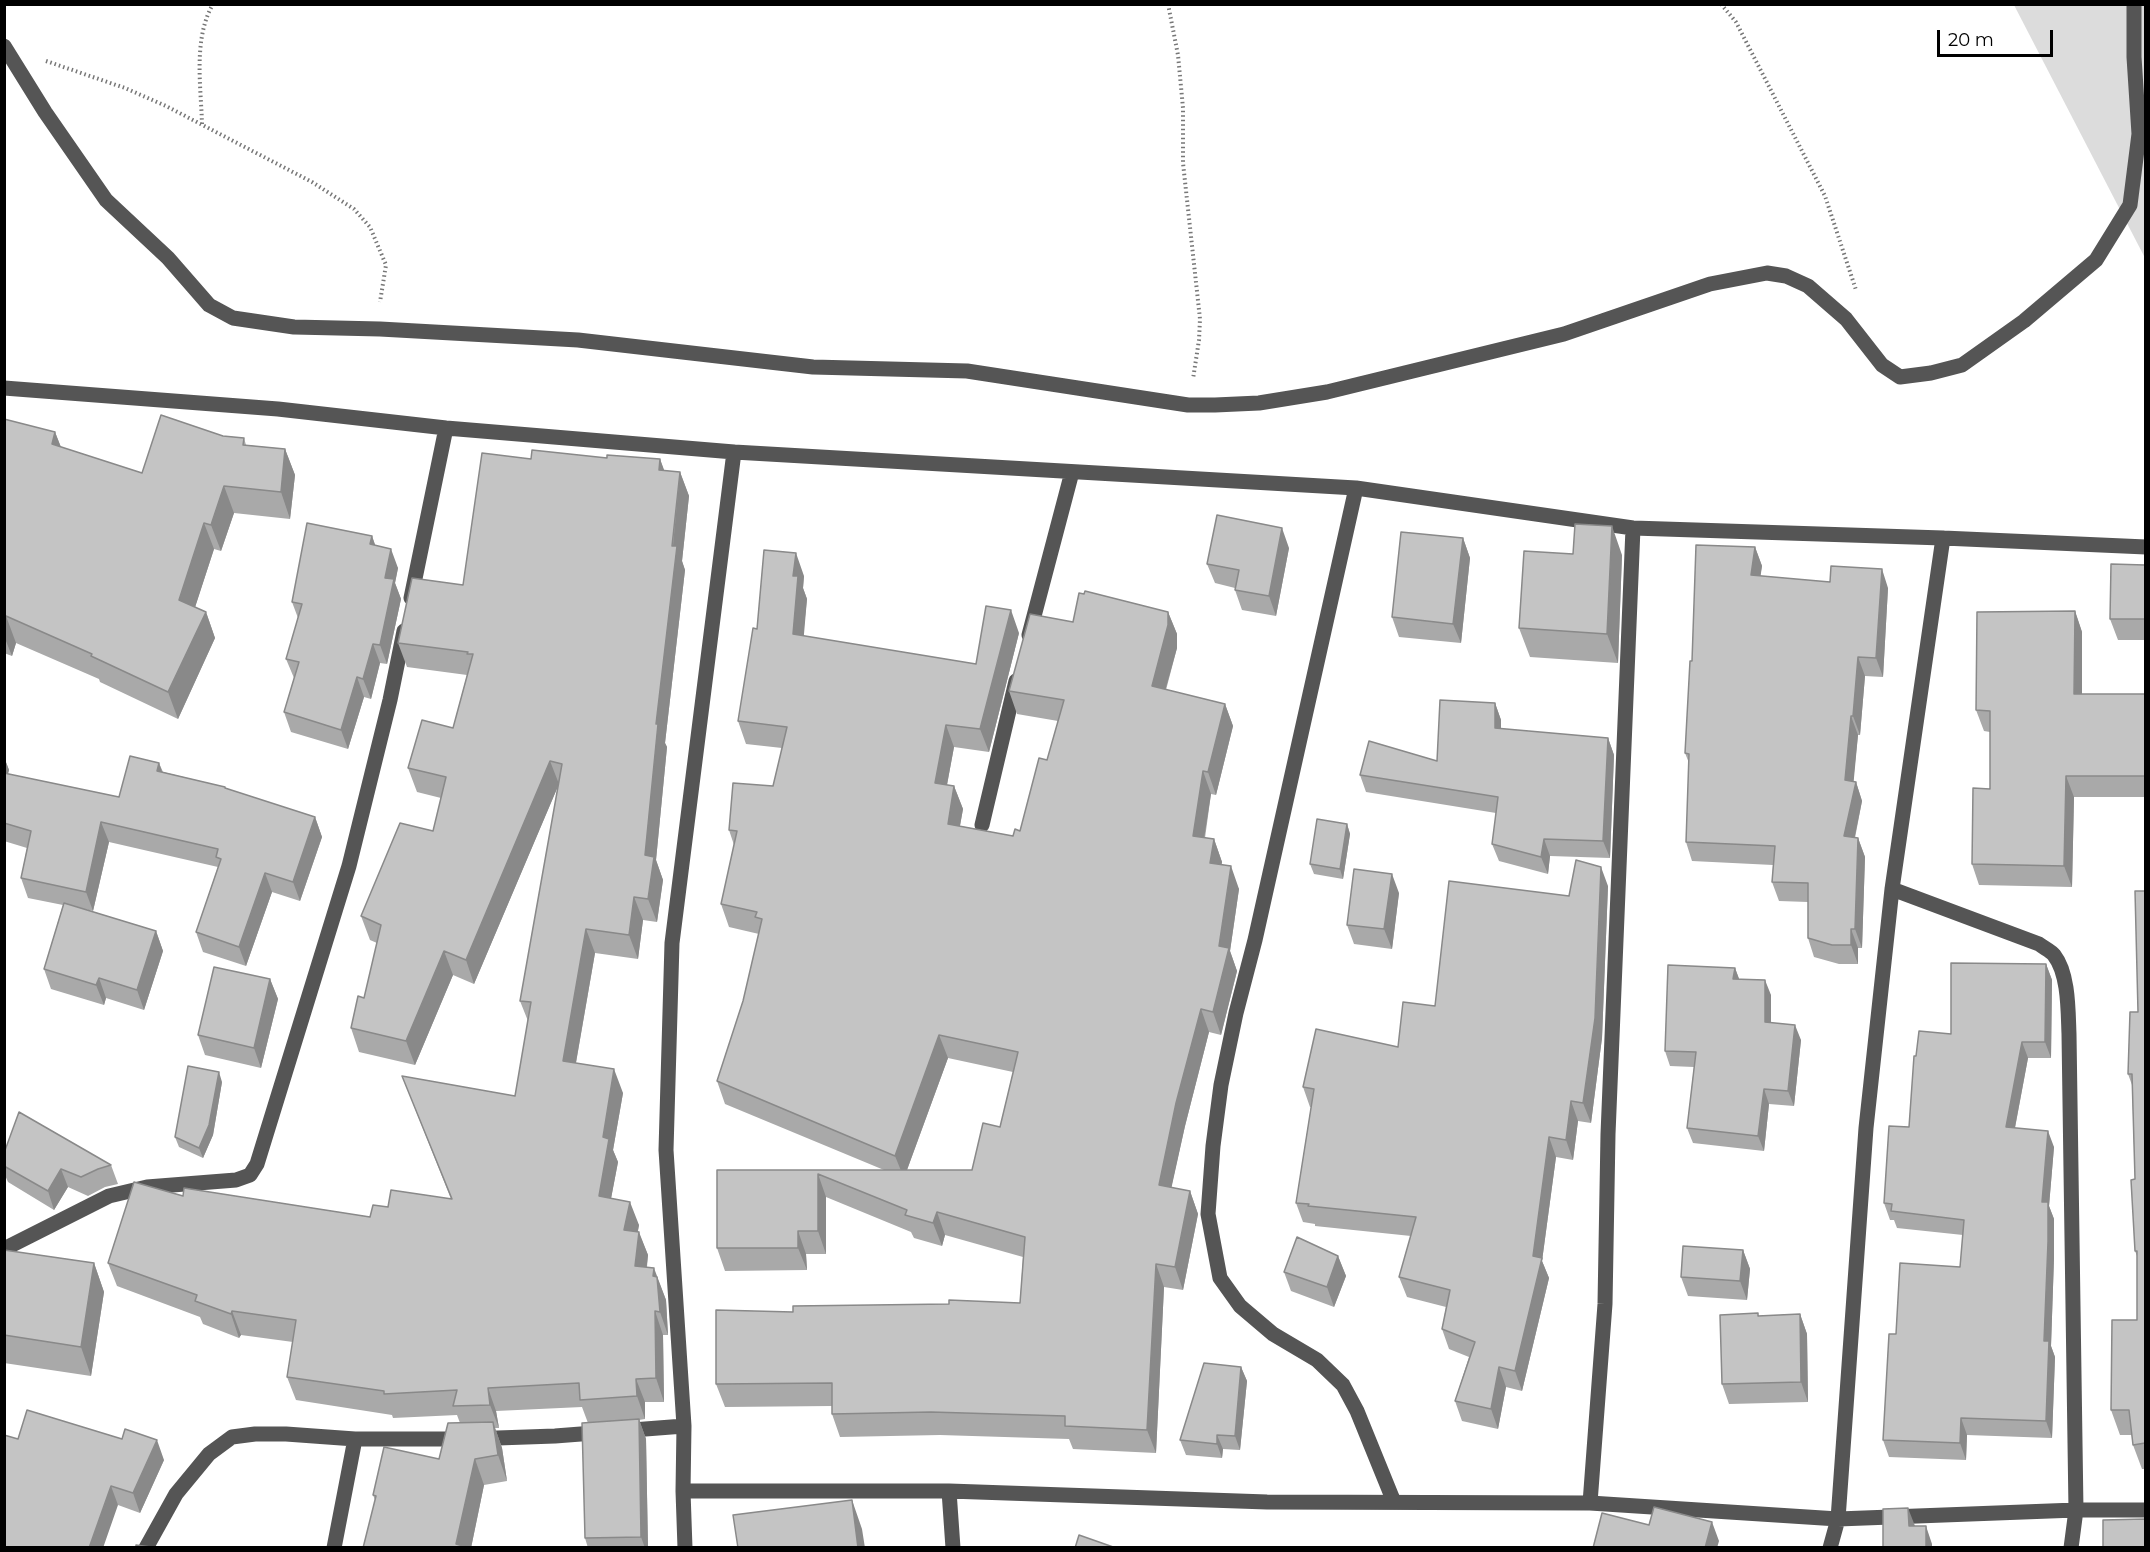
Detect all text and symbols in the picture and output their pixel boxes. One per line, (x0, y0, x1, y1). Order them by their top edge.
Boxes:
scale bar (1940, 18, 2056, 56)
text: 20 m (1948, 29, 1994, 51)

